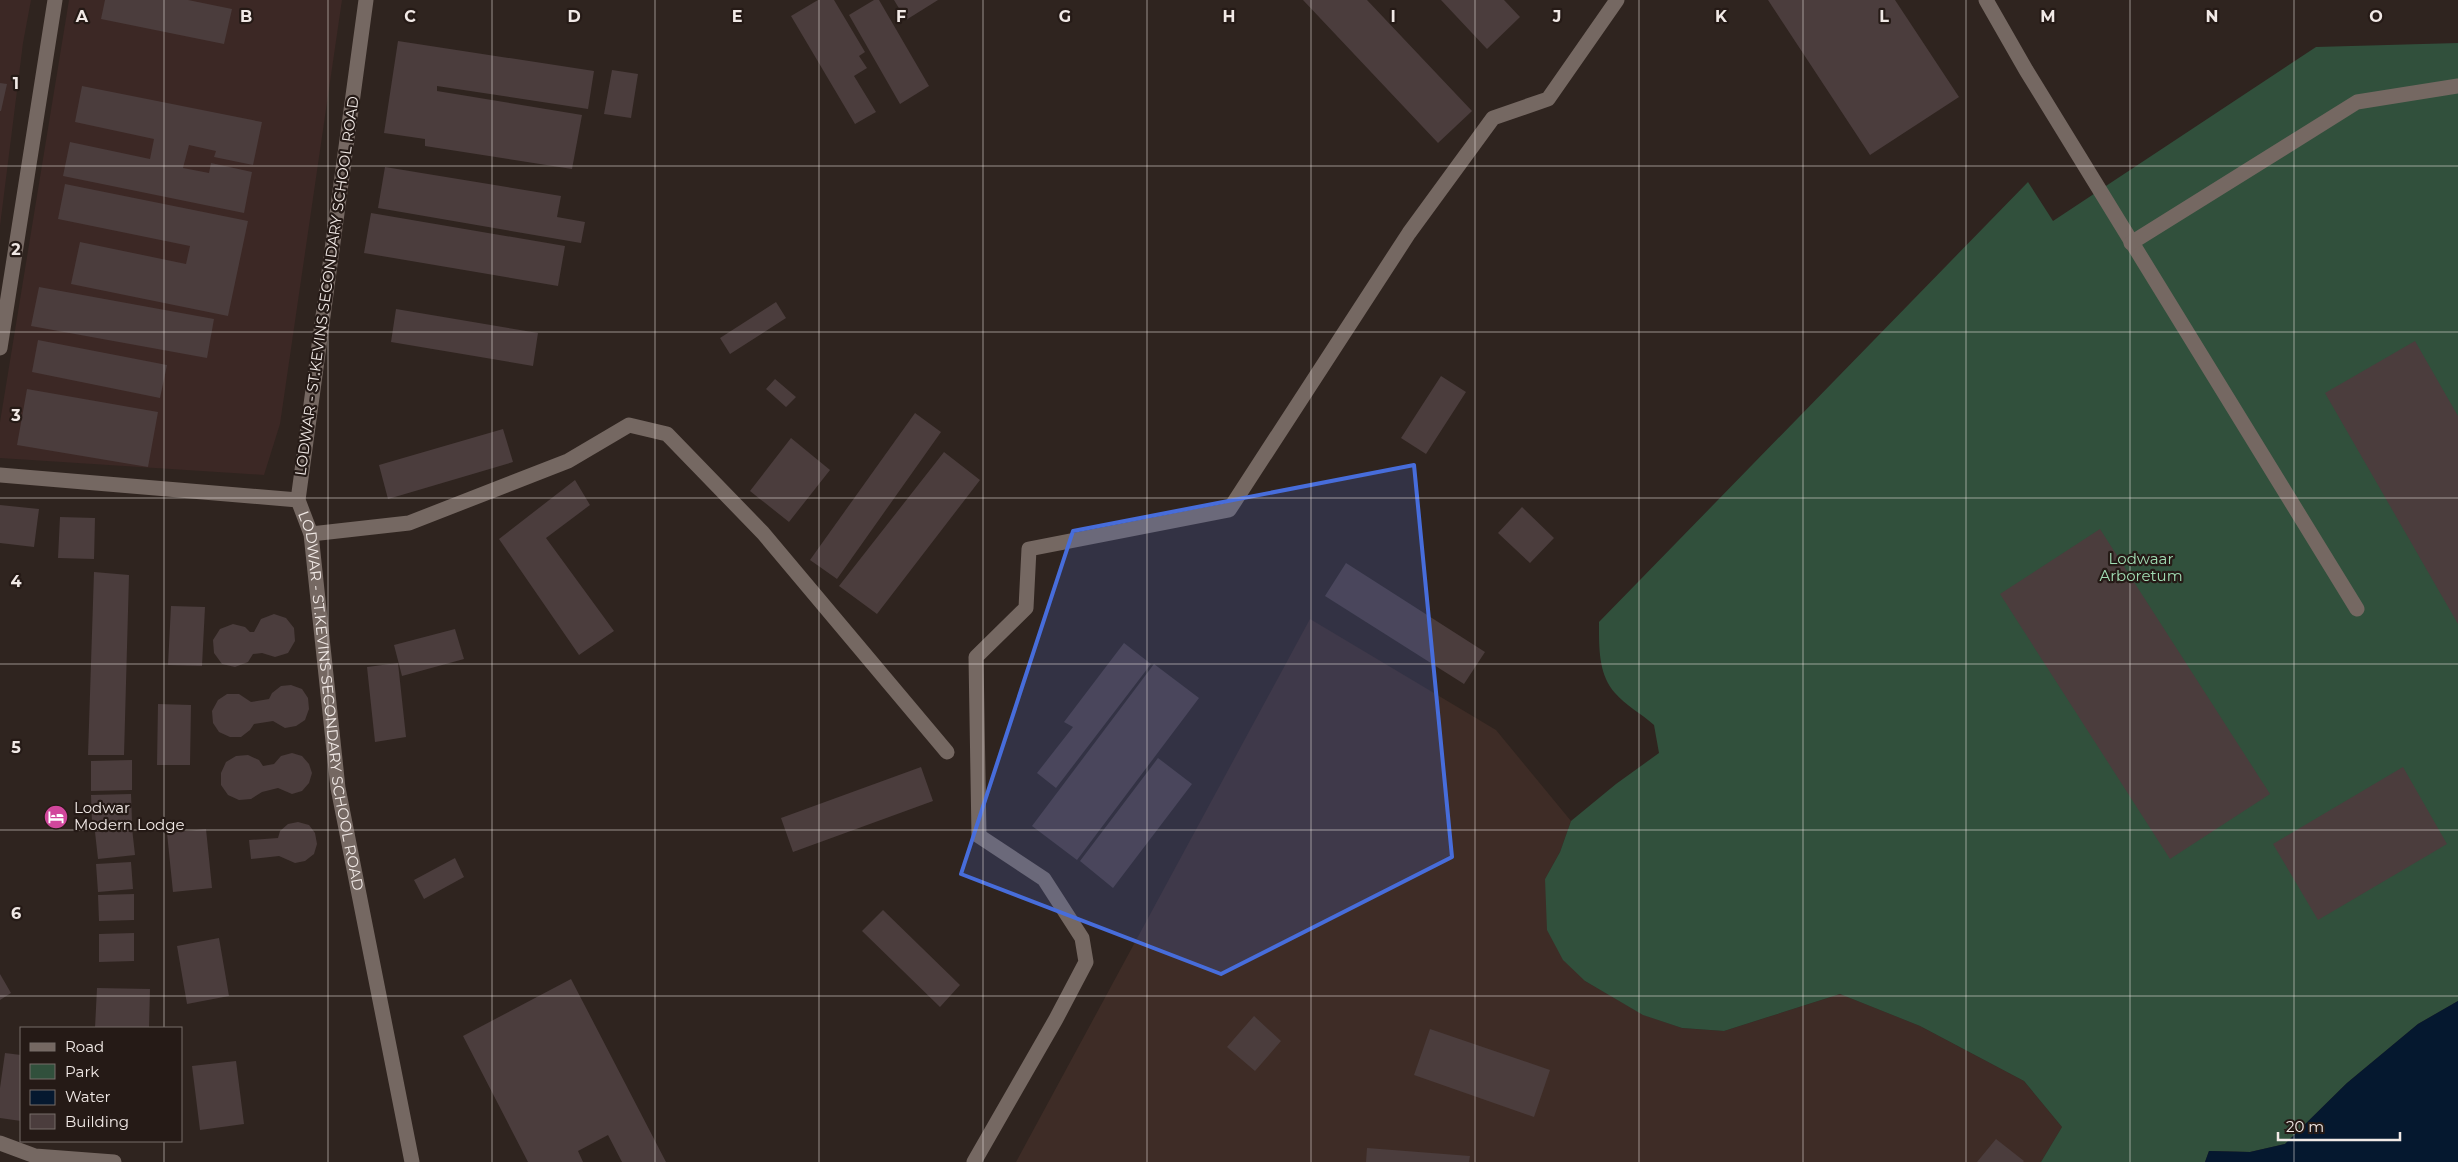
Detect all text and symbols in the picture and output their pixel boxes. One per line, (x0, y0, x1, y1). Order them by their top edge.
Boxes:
text: A (75, 7, 89, 26)
text: B (240, 7, 252, 26)
text: C (404, 7, 416, 26)
text: D (567, 7, 581, 26)
text: E (732, 7, 742, 26)
text: F (896, 7, 906, 26)
text: G (1059, 7, 1071, 26)
text: H (1223, 7, 1235, 26)
text: I (1390, 7, 1396, 26)
text: J (1552, 7, 1561, 26)
text: K (1715, 7, 1728, 26)
text: L (1879, 7, 1889, 26)
text: M (2040, 7, 2056, 26)
text: N (2206, 7, 2218, 26)
text: O (2369, 7, 2383, 26)
text: 1 (13, 74, 19, 93)
street label: LODWAR - ST.KEVINS SECONDARY SCHOOL ROAD (290, 95, 363, 477)
text: 2 (11, 240, 21, 259)
text: 3 (10, 406, 21, 425)
street label: LODWAR - ST.KEVINS SECONDARY SCHOOL ROAD (294, 508, 368, 892)
park label: Lodwaar Arboretum (2099, 549, 2183, 585)
text: 4 (10, 572, 22, 591)
text: 5 (11, 738, 21, 757)
place label: Lodwar Modern Lodge (74, 798, 185, 834)
hotel icon: Lodwar Modern Lodge (43, 804, 69, 830)
text: 6 (11, 904, 21, 923)
legend (20, 1027, 182, 1142)
text: Road (65, 1037, 104, 1056)
text: Park (65, 1062, 99, 1081)
text: Water (65, 1087, 111, 1106)
scale bar (2278, 1110, 2400, 1142)
text: Building (65, 1112, 129, 1131)
text: 20 m (2286, 1117, 2324, 1136)

